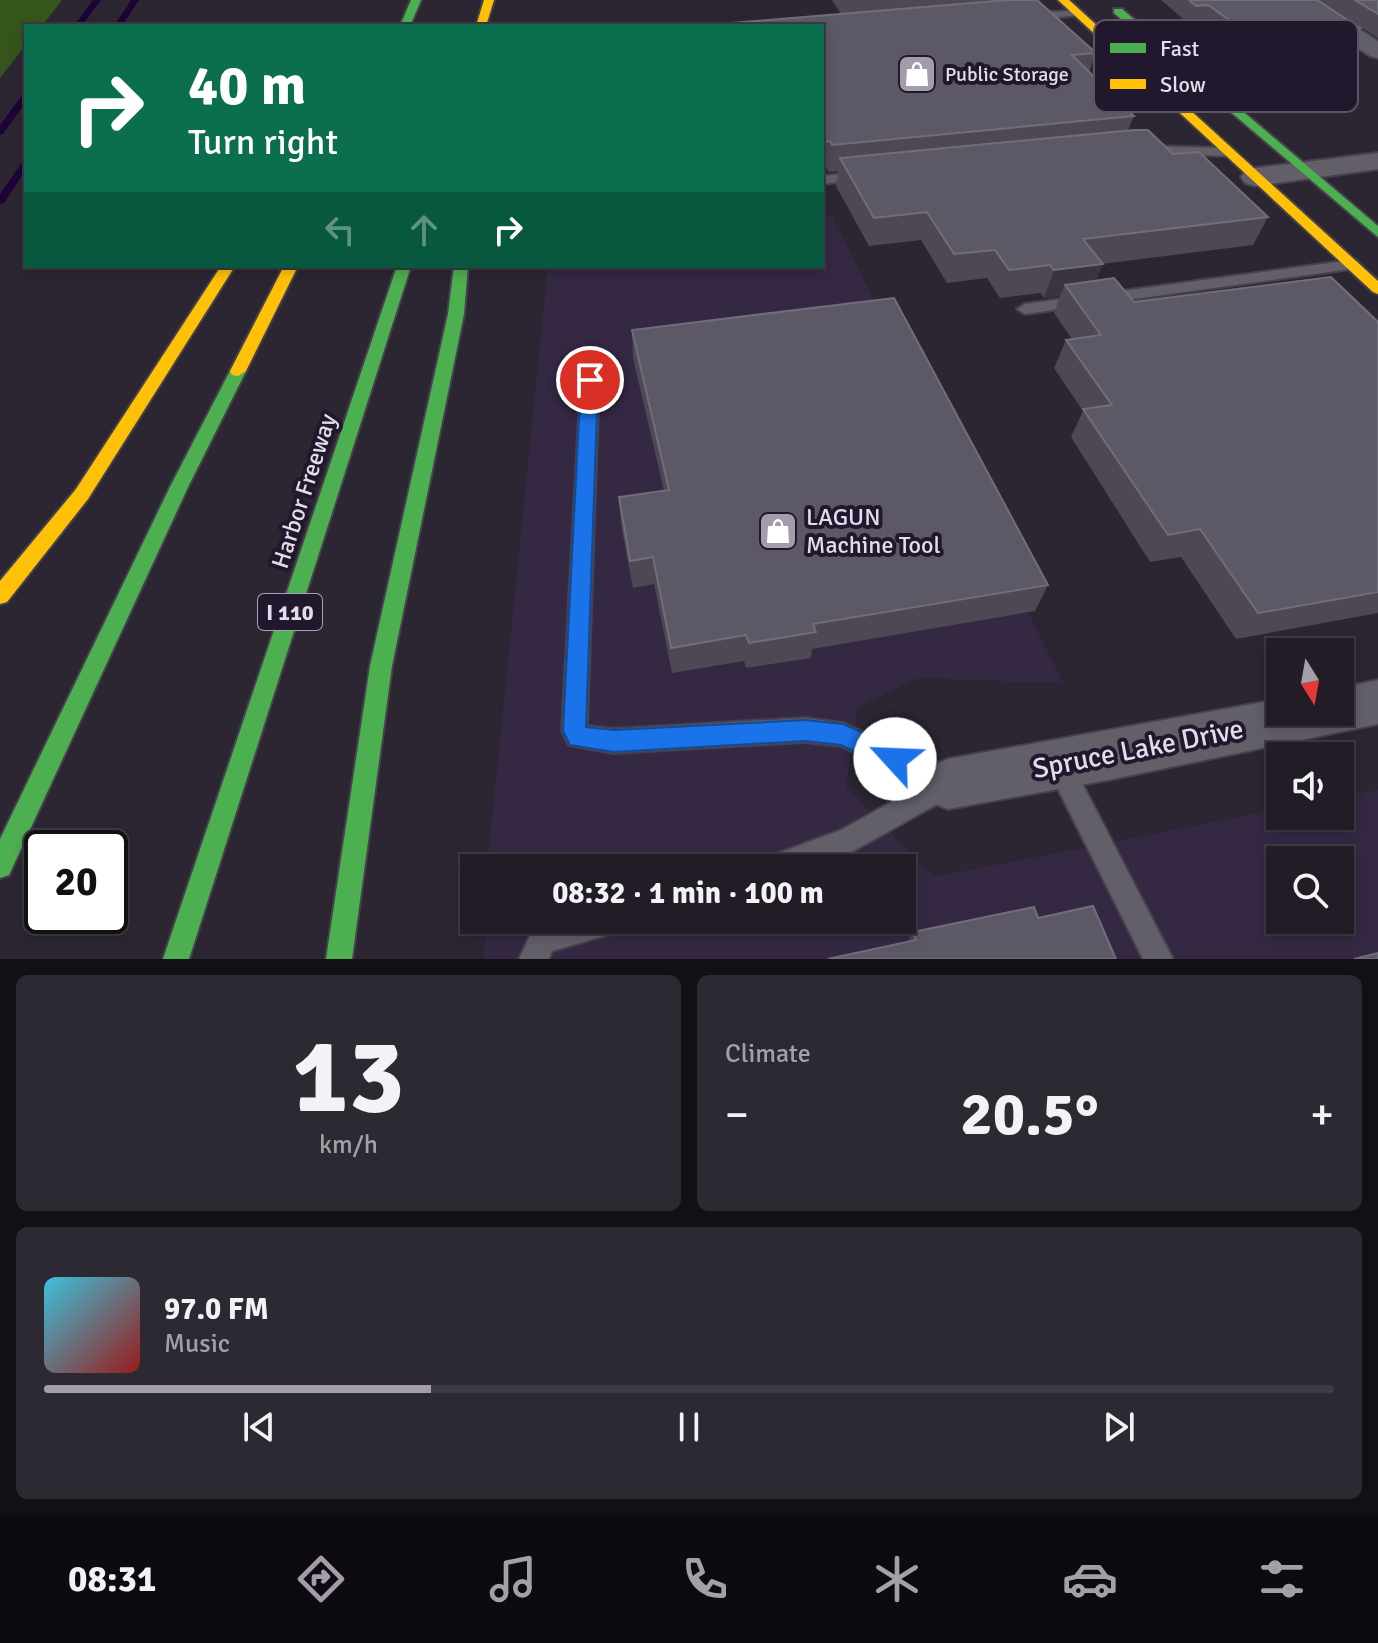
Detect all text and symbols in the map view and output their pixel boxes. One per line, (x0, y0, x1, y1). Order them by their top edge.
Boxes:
legend (1094, 20, 1358, 112)
text: Fast (1160, 35, 1200, 62)
text: 40 m (188, 51, 306, 120)
shop icon: Public Storage (896, 53, 938, 95)
icon: right (56, 56, 160, 160)
place label: Public Storage (945, 62, 1069, 87)
text: Slow (1160, 71, 1206, 98)
text: Turn right (188, 120, 338, 165)
icon: left (318, 208, 362, 252)
icon: ahead (402, 208, 446, 252)
icon: right (486, 208, 530, 252)
pin (556, 346, 624, 414)
icon: arrive (568, 358, 612, 402)
street label: Harbor Freeway (265, 410, 343, 572)
place label: LAGUN Machine Tool (806, 502, 941, 560)
shop icon: LAGUN Machine Tool (757, 510, 799, 552)
road number: I 110 (258, 594, 322, 630)
north arrow (1266, 638, 1354, 726)
map controls (1266, 638, 1354, 934)
street label: Spruce Lake Drive (1030, 712, 1246, 786)
position arrow (853, 717, 937, 801)
button: sound (1266, 742, 1354, 830)
speed limit sign: 20 (24, 830, 128, 934)
button: search (1266, 846, 1354, 934)
text: 08:32 · 1 min · 100 m (552, 875, 824, 912)
text: 13 (292, 1013, 405, 1141)
text: Climate (725, 1038, 811, 1070)
text: 20.5° (960, 1078, 1099, 1152)
text: − (725, 1088, 749, 1142)
text: + (1310, 1088, 1334, 1142)
text: km/h (319, 1129, 378, 1161)
text: 97.0 FM (164, 1291, 269, 1328)
text: Music (164, 1328, 230, 1360)
icon: previous (237, 1405, 281, 1449)
icon: pause (667, 1405, 711, 1449)
icon: next (1097, 1405, 1141, 1449)
icon: directions (293, 1551, 349, 1607)
icon: music (485, 1551, 541, 1607)
icon: phone (677, 1551, 733, 1607)
icon: climate (869, 1551, 925, 1607)
icon: car (1062, 1551, 1118, 1607)
icon: filters (1254, 1551, 1310, 1607)
text: 08:31 (68, 1557, 156, 1602)

